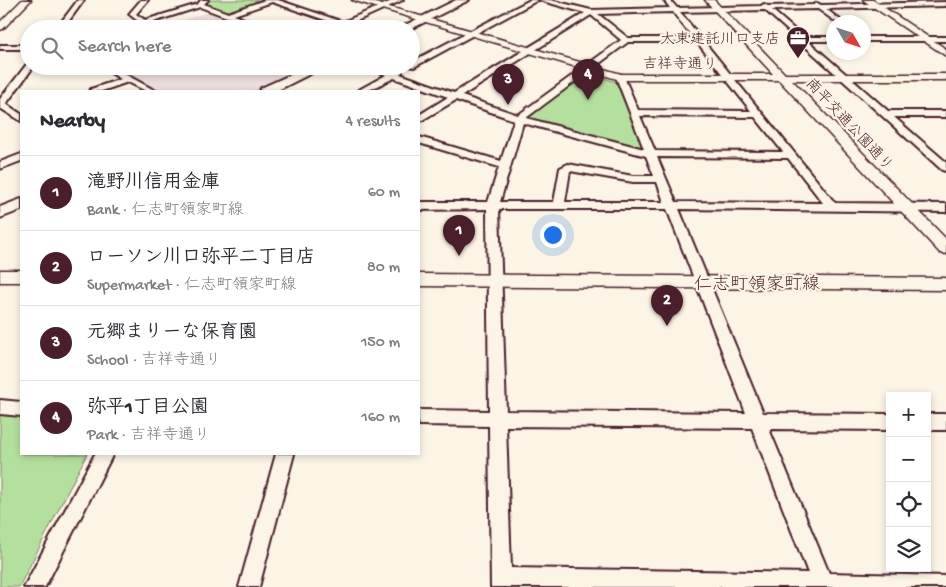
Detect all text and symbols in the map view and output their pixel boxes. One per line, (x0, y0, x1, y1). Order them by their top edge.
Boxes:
north arrow (826, 15, 871, 60)
search box (20, 20, 420, 75)
office icon: 大東建託川口支店 (785, 25, 811, 59)
place label: 大東建託川口支店 (660, 30, 780, 49)
icon: search (38, 34, 66, 62)
text: Search here (78, 36, 172, 59)
street label: 吉祥寺通り (642, 55, 718, 74)
pin: 4 (572, 59, 604, 100)
pin: 3 (492, 64, 524, 105)
street label: 南平交通公園通り (801, 75, 897, 175)
text: Nearby (40, 110, 105, 135)
text: 4 results (345, 113, 400, 132)
text: 滝野川信用金庫 (87, 172, 220, 195)
text: 1 (53, 184, 59, 203)
text: 60 m (368, 184, 400, 203)
text: Bank · 仁志町領家町線 (87, 202, 243, 221)
pin: 1 (443, 215, 475, 256)
your location (540, 222, 566, 248)
text: ローソン川口弥平二丁目店 (87, 247, 315, 270)
text: 2 (52, 259, 60, 278)
text: 80 m (367, 259, 400, 278)
street label: 仁志町領家町線 (694, 274, 820, 296)
text: Supermarket · 仁志町領家町線 (87, 277, 296, 296)
pin: 2 (651, 285, 683, 326)
text: 元郷まりーな保育園 (87, 322, 257, 345)
text: 3 (52, 334, 60, 353)
text: 150 m (361, 334, 400, 353)
text: School · 吉祥寺通り (87, 352, 221, 371)
map controls (886, 392, 931, 572)
button: + (886, 392, 931, 437)
text: 弥平1丁目公園 (87, 397, 209, 420)
text: 4 (52, 409, 60, 428)
text: 160 m (361, 409, 400, 428)
text: Park · 吉祥寺通り (87, 427, 210, 446)
button: − (886, 437, 931, 482)
button: locate (886, 482, 931, 527)
button: layers (886, 527, 931, 572)

